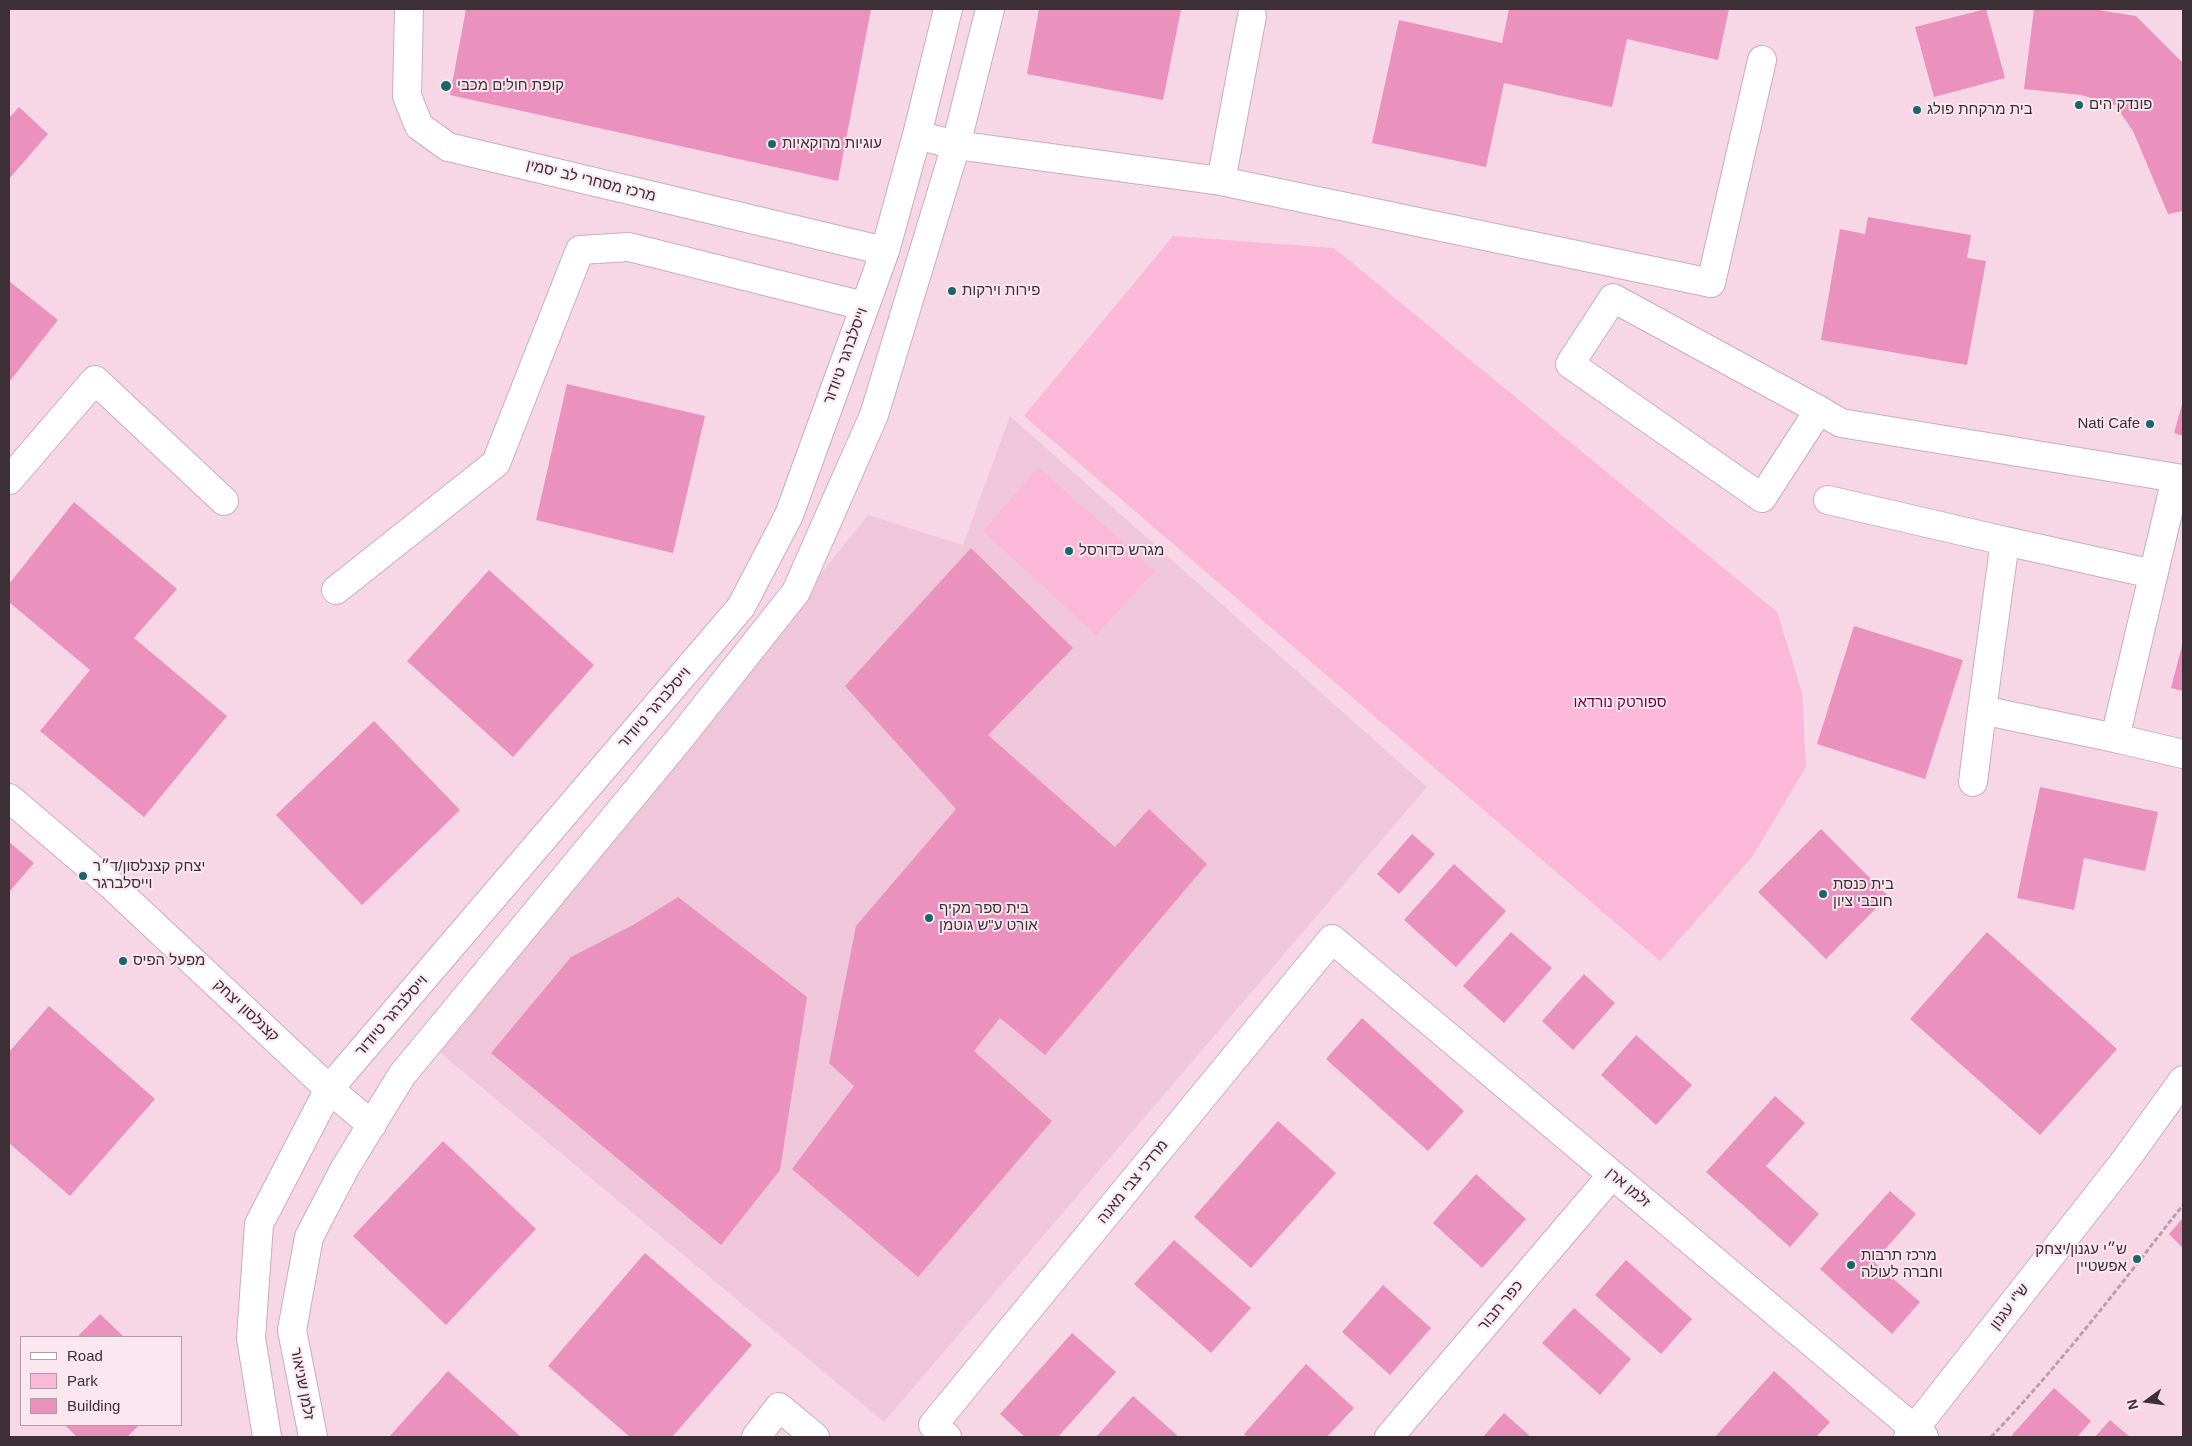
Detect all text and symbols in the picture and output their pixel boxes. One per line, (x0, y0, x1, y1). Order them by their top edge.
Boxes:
place label: קופת חולים מכבי (457, 77, 564, 95)
marker: קופת חולים מכבי (439, 79, 453, 93)
place label: פונדק הים (2089, 96, 2152, 114)
marker: פונדק הים (2073, 99, 2085, 111)
place label: בית מרקחת פולג (1927, 101, 2033, 119)
marker: בית מרקחת פולג (1911, 104, 1923, 116)
place label: עוגיות מרוקאיות (782, 135, 882, 153)
marker: עוגיות מרוקאיות (766, 138, 778, 150)
street label: מרכז מסחרי לב יסמין (524, 156, 658, 206)
place label: פירות וירקות (962, 282, 1040, 300)
marker: פירות וירקות (946, 285, 958, 297)
street label: וייסלברגר טיודור (820, 305, 872, 407)
place label: Nati Cafe (2077, 415, 2140, 433)
marker: Nati Cafe (2144, 418, 2156, 430)
place label: מגרש כדורסל (1079, 542, 1164, 560)
marker: מגרש כדורסל (1063, 545, 1075, 557)
street label: וייסלברגר טיודור (615, 664, 695, 752)
park label: ספורטק נורדאו (1574, 694, 1666, 712)
place label: יצחק קצנלסון/ד״ר וייסלברגר (93, 858, 205, 893)
marker: יצחק קצנלסון/ד״ר וייסלברגר (77, 870, 89, 882)
place label: בית כנסת חובבי ציון (1833, 876, 1894, 911)
marker: בית כנסת חובבי ציון (1817, 888, 1829, 900)
place label: בית ספר מקיף אורט ע"ש גוטמן (939, 900, 1038, 935)
marker: בית ספר מקיף אורט ע"ש גוטמן (923, 912, 935, 924)
place label: מפעל הפיס (133, 952, 205, 970)
marker: מפעל הפיס (117, 955, 129, 967)
street label: וייסלברגר טיודור (352, 972, 432, 1060)
street label: קצנלסון יצחק (210, 976, 282, 1046)
street label: מרדכי צבי מאנה (1094, 1137, 1172, 1227)
street label: זלמן ארן (1602, 1164, 1654, 1212)
place label: ש״י עגנון/יצחק אפשטיין (2035, 1241, 2127, 1276)
place label: מרכז תרבות וחברה לעולה (1861, 1247, 1943, 1282)
marker: ש״י עגנון/יצחק אפשטיין (2131, 1253, 2143, 1265)
marker: מרכז תרבות וחברה לעולה (1845, 1259, 1857, 1271)
street label: כפר תבור (1475, 1277, 1527, 1335)
street label: ש"י עגנון (1987, 1281, 2033, 1333)
legend (20, 1336, 182, 1426)
text: Road (67, 1347, 103, 1364)
street label: זלמן שניאור (286, 1347, 318, 1421)
text: Park (67, 1372, 98, 1389)
north arrow (2122, 1376, 2172, 1426)
text: Building (67, 1397, 120, 1414)
text: N (2123, 1398, 2141, 1411)

